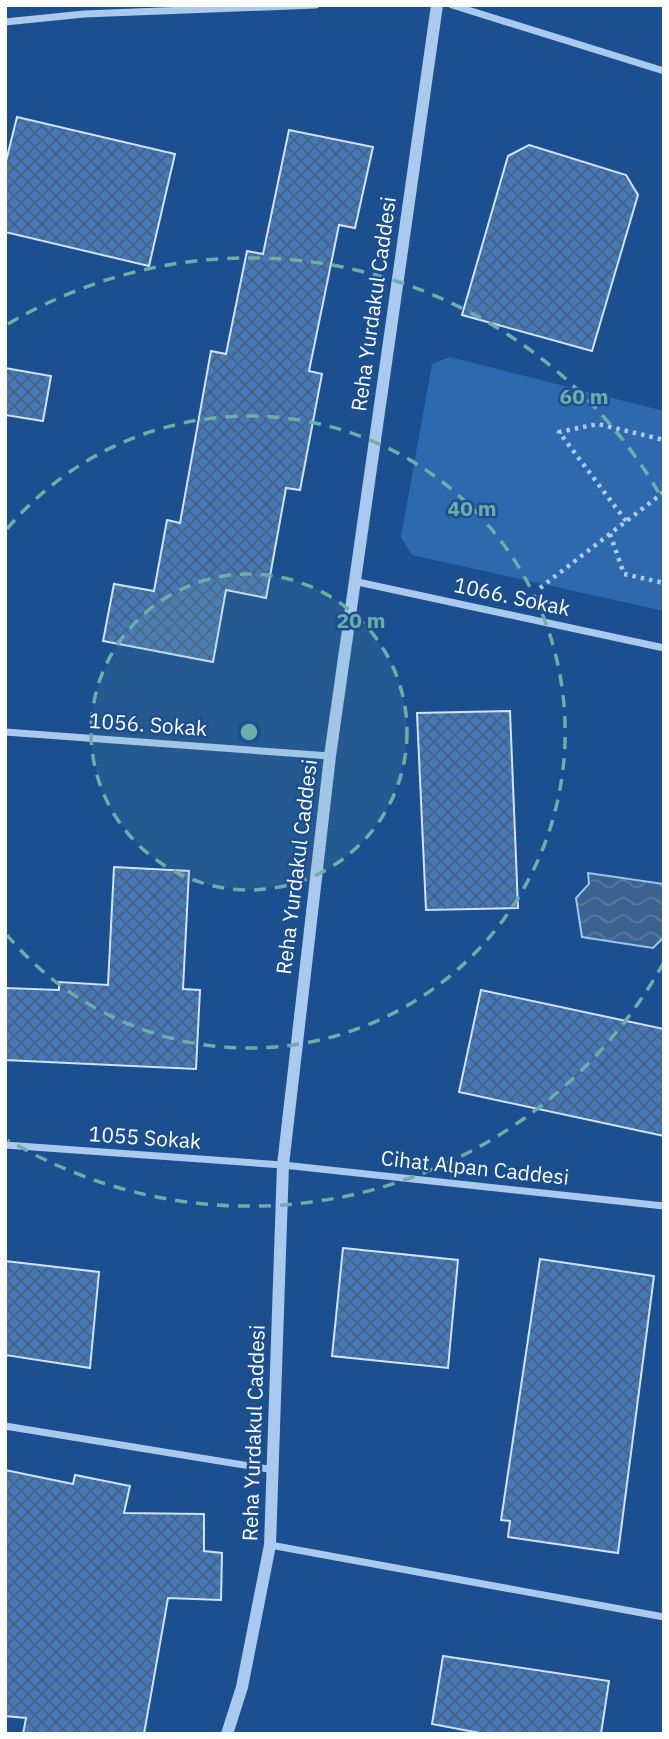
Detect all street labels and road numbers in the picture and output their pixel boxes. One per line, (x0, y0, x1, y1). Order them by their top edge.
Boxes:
street label: Reha Yurdakul Caddesi (344, 195, 402, 413)
street label: 1066. Sokak (451, 570, 573, 622)
street label: 1056. Sokak (88, 706, 208, 742)
street label: Reha Yurdakul Caddesi (269, 758, 323, 976)
street label: 1055 Sokak (88, 1119, 202, 1155)
street label: Cihat Alpan Caddesi (380, 1143, 570, 1191)
street label: Reha Yurdakul Caddesi (235, 1324, 271, 1542)

